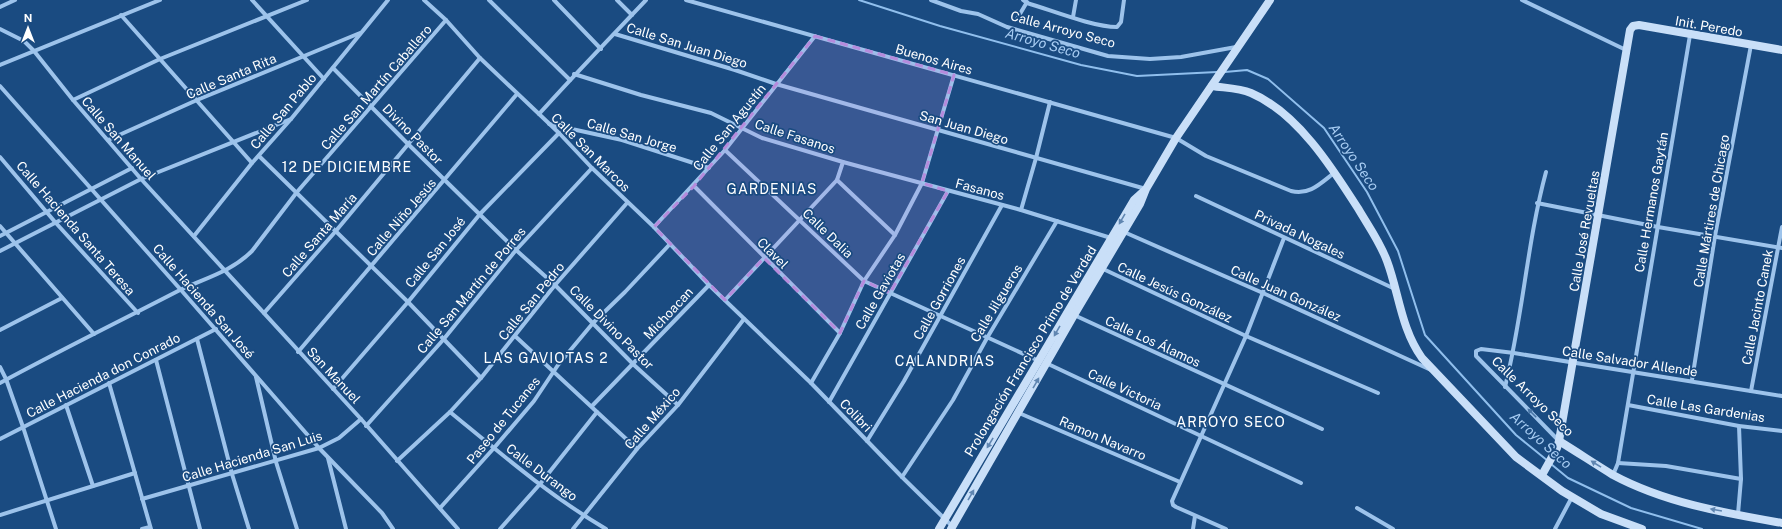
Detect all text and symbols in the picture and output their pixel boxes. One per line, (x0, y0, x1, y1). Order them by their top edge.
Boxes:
street label: Calle Arroyo Seco (1009, 7, 1117, 51)
north arrow (8, 8, 48, 48)
text: N (24, 12, 32, 24)
street label: Init. Peredo (1674, 13, 1744, 40)
street label: Calle San Juan Diego (625, 20, 749, 71)
street label: Calle San Martín Caballero (318, 22, 435, 153)
water label: Arroyo Seco (1004, 24, 1082, 62)
street label: Buenos Aires (894, 41, 974, 78)
street label: Calle Santa Rita (184, 51, 279, 102)
street label: Calle San Pablo (247, 70, 319, 152)
street label: Calle San Agustín (690, 81, 769, 174)
street label: Calle San Manuel (78, 94, 159, 183)
street label: Divino Pastor (379, 101, 446, 168)
street label: San Juan Diego (918, 108, 1010, 147)
street label: Calle San Marcos (548, 110, 633, 195)
street label: Calle San Jorge (585, 115, 679, 155)
street label: Calle Fasanos (753, 116, 837, 157)
water label: Arroyo Seco (1326, 121, 1382, 194)
street label: Calle Hermanos Gaytán (1632, 131, 1671, 273)
street label: Calle Mártires de Chicago (1691, 134, 1732, 289)
street label: Calle Hacienda Santa Teresa (13, 158, 138, 298)
district label: 12 DE DICIEMBRE (282, 159, 412, 175)
street label: Calle José Revueltas (1566, 169, 1603, 293)
street label: Calle Niño Jesús (364, 175, 439, 259)
street label: Fasanos (954, 176, 1006, 203)
district label: GARDENIAS (727, 181, 817, 197)
street label: Calle Santa María (279, 190, 360, 280)
street label: Calle Dalia (799, 206, 856, 261)
street label: Privada Nogales (1252, 207, 1347, 262)
one-way arrow (1119, 213, 1126, 225)
street label: Calle San José (402, 214, 468, 291)
street label: Calle San Martín de Porres (414, 224, 529, 357)
street label: Clavel (754, 235, 791, 272)
street label: Calle Hacienda San José (150, 241, 257, 362)
street label: Prolongación Francisco Primo de Verdad (961, 243, 1099, 459)
street label: Calle Jacinto Canek (1739, 248, 1776, 366)
street label: Calle Gaviotas (852, 250, 908, 332)
street label: Calle Gorriones (910, 254, 969, 342)
street label: Calle San Pedro (495, 259, 567, 343)
street label: Calle Jesús González (1115, 259, 1235, 326)
street label: Calle Jilgueros (967, 262, 1026, 345)
street label: Calle Juan González (1228, 262, 1343, 325)
street label: Calle Divino Pastor (566, 282, 657, 373)
street label: Michoacan (641, 284, 696, 342)
street label: Calle Los Álamos (1103, 312, 1203, 370)
one-way arrow (1053, 325, 1060, 337)
street label: Calle Hacienda don Conrado (24, 330, 183, 421)
street label: Calle Salvador Allende (1561, 343, 1699, 380)
street label: San Manuel (304, 344, 364, 407)
district label: LAS GAVIOTAS 2 (483, 350, 609, 366)
district label: CALANDRIAS (895, 353, 995, 369)
street label: Calle Arroyo Seco (1489, 353, 1577, 439)
street label: Calle Victoria (1085, 366, 1164, 413)
street label: Paseo de Tucanes (464, 374, 543, 467)
one-way arrow (1032, 377, 1039, 389)
street label: Calle México (621, 384, 683, 452)
street label: Calle Las Gardenias (1646, 392, 1766, 425)
street label: Colibri (837, 396, 875, 435)
water label: Arroyo Seco (1507, 408, 1575, 472)
one-way arrow (1527, 408, 1536, 418)
street label: Ramon Navarro (1057, 413, 1148, 464)
district label: ARROYO SECO (1176, 414, 1286, 430)
street label: Calle Hacienda San Luis (180, 428, 324, 485)
one-way arrow (987, 437, 994, 449)
street label: Calle Durango (503, 441, 580, 504)
one-way arrow (1590, 460, 1602, 467)
one-way arrow (967, 489, 974, 501)
one-way arrow (1710, 507, 1722, 513)

